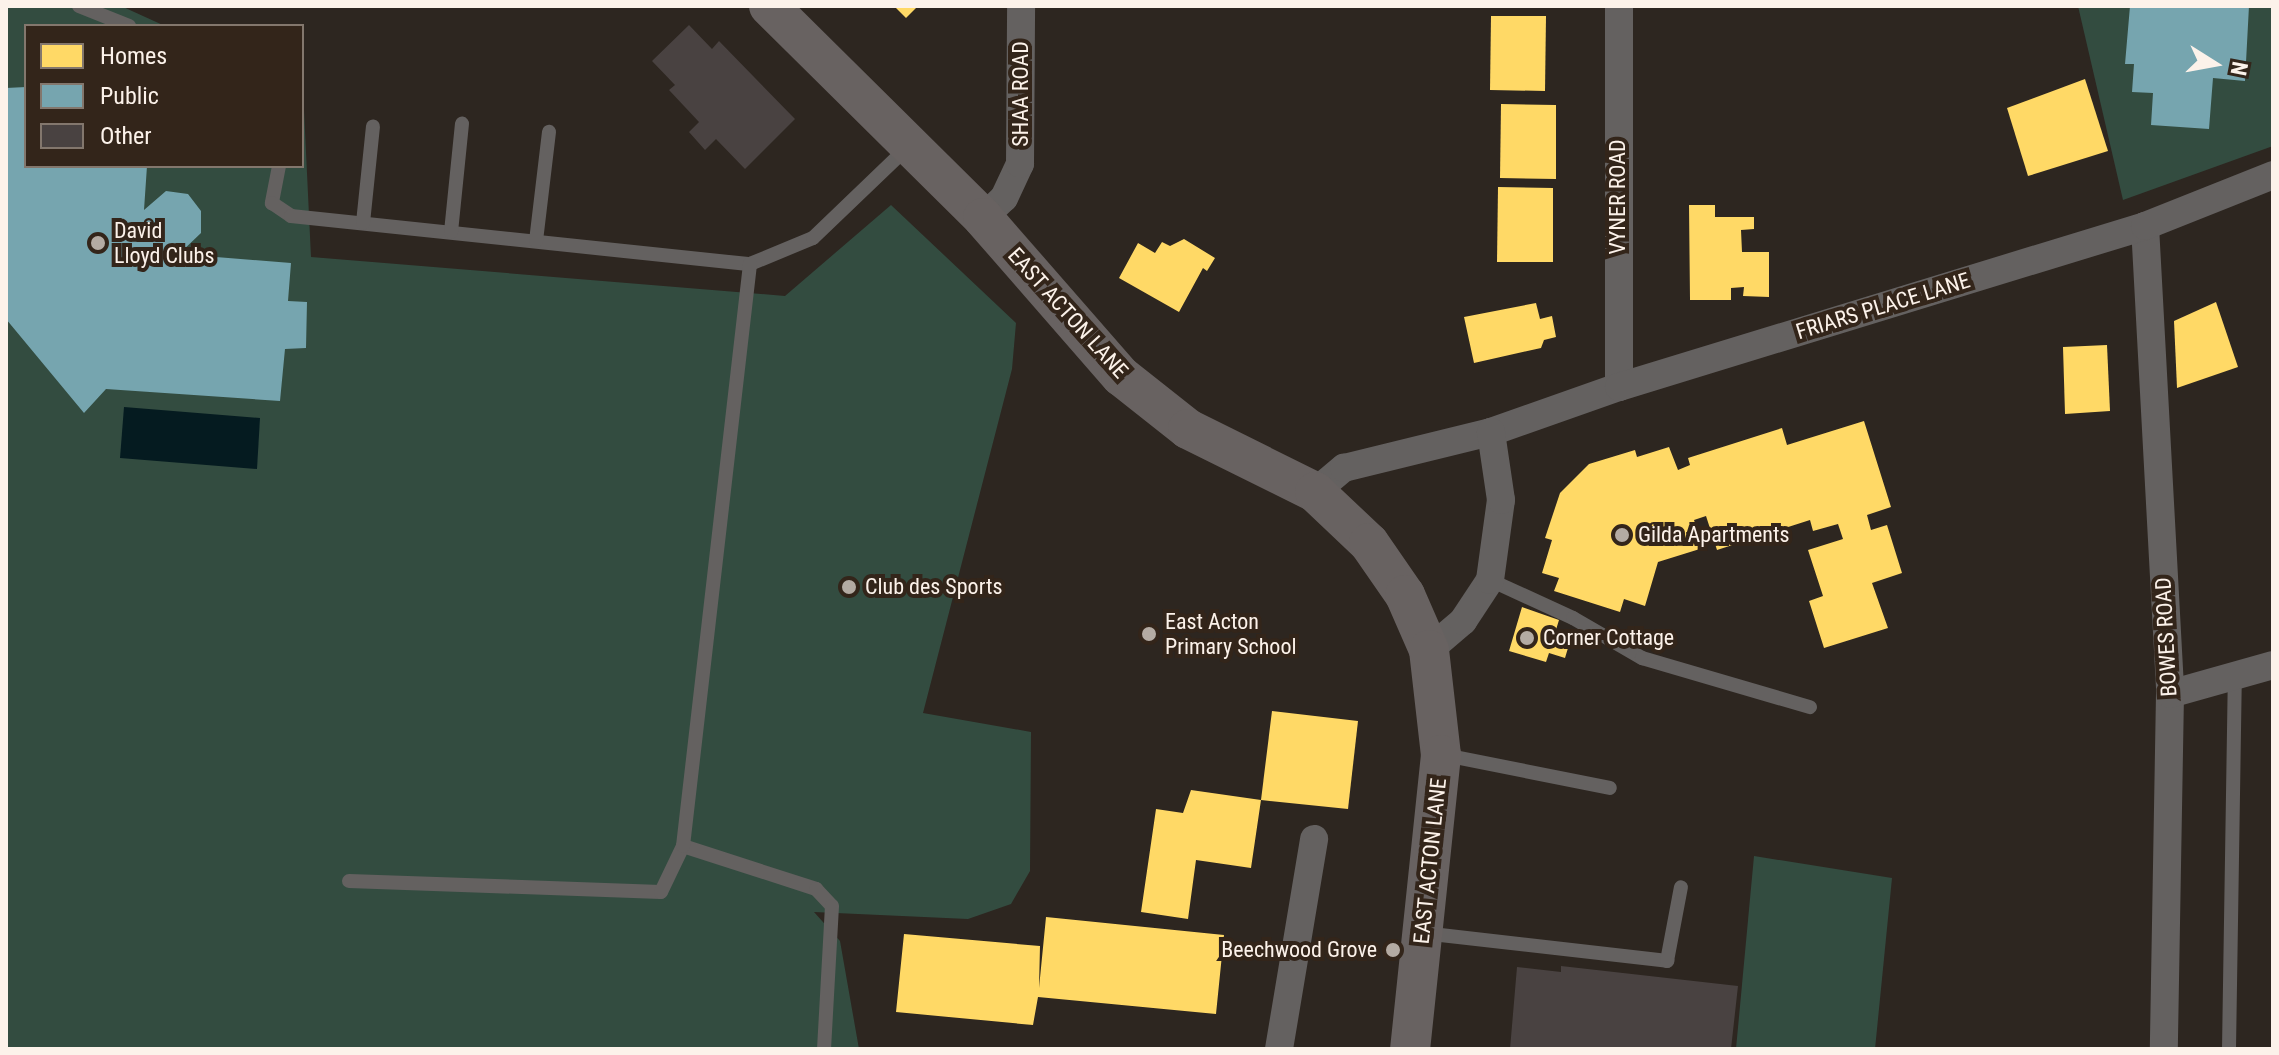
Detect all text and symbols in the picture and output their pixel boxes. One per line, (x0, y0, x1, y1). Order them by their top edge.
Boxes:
legend (24, 24, 304, 168)
north arrow (2175, 24, 2255, 104)
street label: SHAA ROAD (1008, 41, 1034, 147)
text: Homes (100, 42, 167, 70)
text: N (2225, 60, 2253, 78)
text: Public (100, 82, 159, 110)
text: Other (100, 122, 152, 150)
street label: VYNER ROAD (1605, 139, 1631, 255)
place label: David Lloyd Clubs (114, 217, 214, 268)
marker: David Lloyd Clubs (89, 234, 107, 252)
street label: EAST ACTON LANE (1002, 242, 1134, 384)
street label: FRIARS PLACE LANE (1793, 267, 1973, 345)
place label: Gilda Apartments (1638, 522, 1789, 548)
marker: Gilda Apartments (1613, 526, 1631, 544)
place label: Club des Sports (865, 574, 1002, 600)
street label: BOWES ROAD (2150, 577, 2182, 697)
marker: Club des Sports (840, 578, 858, 596)
place label: East Acton Primary School (1165, 608, 1296, 660)
marker: East Acton Primary School (1140, 625, 1158, 643)
place label: Corner Cottage (1543, 625, 1674, 651)
marker: Corner Cottage (1518, 629, 1536, 647)
street label: EAST ACTON LANE (1408, 776, 1452, 946)
place label: Beechwood Grove (1221, 937, 1377, 963)
marker: Beechwood Grove (1384, 941, 1402, 959)

